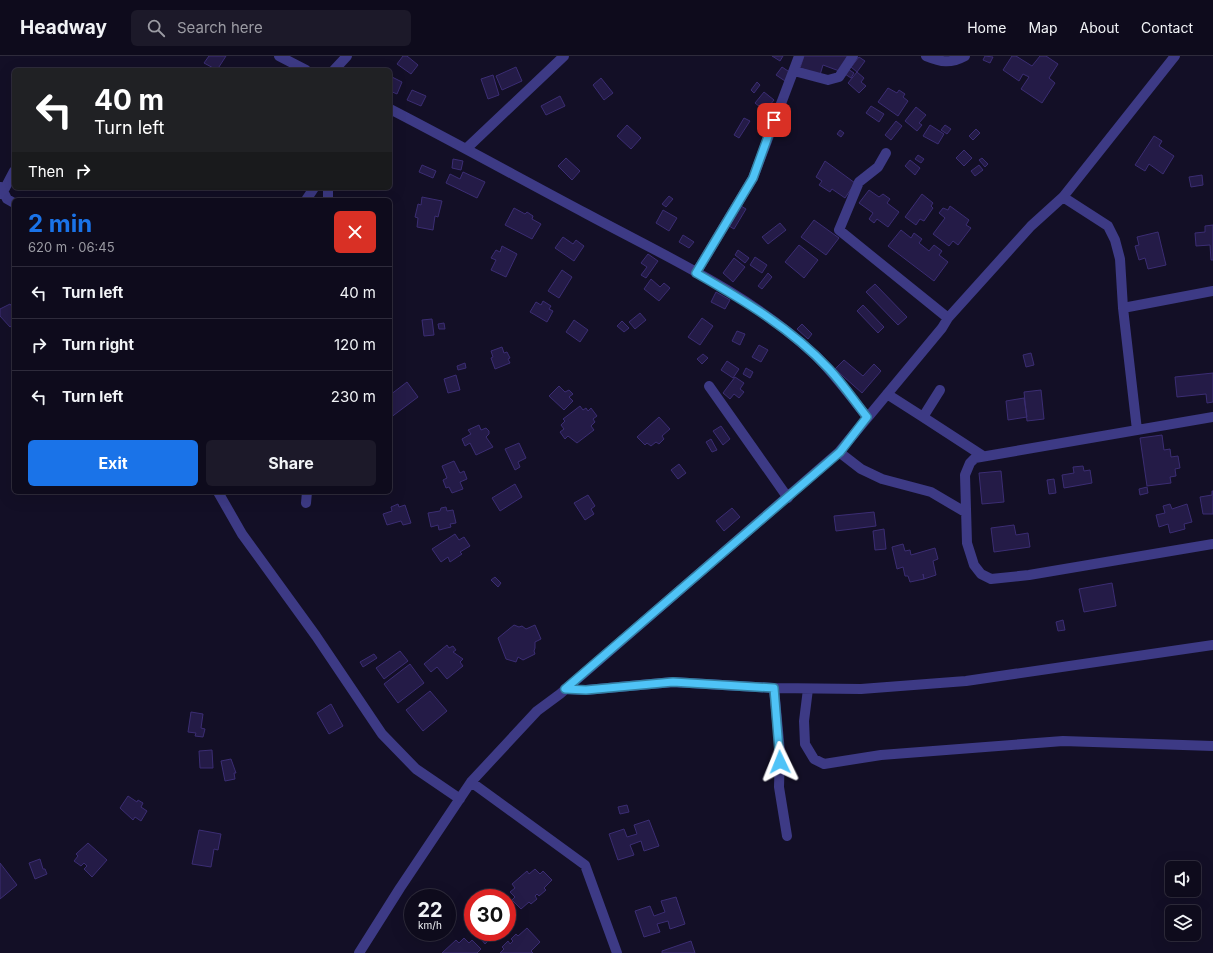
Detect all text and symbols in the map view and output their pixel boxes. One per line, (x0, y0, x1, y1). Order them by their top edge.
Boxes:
search box (131, 10, 411, 46)
text: Headway (20, 16, 107, 39)
icon: search (145, 17, 167, 39)
text: Search here (177, 18, 263, 37)
text: Home (967, 19, 1006, 36)
text: Map (1028, 19, 1058, 36)
text: About (1080, 19, 1119, 36)
text: Contact (1141, 19, 1193, 36)
text: 40 m (94, 83, 164, 117)
icon: left (28, 84, 80, 136)
pin (757, 103, 791, 137)
icon: arrive (763, 109, 785, 131)
text: Turn left (94, 117, 164, 138)
icon: right (72, 160, 94, 182)
text: Then (28, 162, 64, 181)
text: 2 min (28, 209, 92, 238)
button: close (334, 211, 376, 253)
text: 620 m · 06:45 (28, 239, 115, 255)
icon: left (28, 282, 50, 304)
text: Turn left (62, 283, 123, 302)
text: 40 m (339, 283, 376, 302)
icon: right (28, 334, 50, 356)
text: Turn right (62, 335, 134, 354)
text: 120 m (334, 335, 376, 354)
icon: left (28, 386, 50, 408)
text: Turn left (62, 387, 123, 406)
text: 230 m (331, 387, 376, 406)
button: Exit (28, 440, 198, 486)
button: Share (206, 440, 376, 486)
position arrow (759, 741, 801, 783)
map controls (1165, 861, 1201, 941)
button: sound (1165, 861, 1201, 897)
speed limit sign: 30 (464, 889, 516, 941)
text: 22 (417, 898, 443, 922)
button: layers (1165, 905, 1201, 941)
text: km/h (418, 919, 442, 931)

